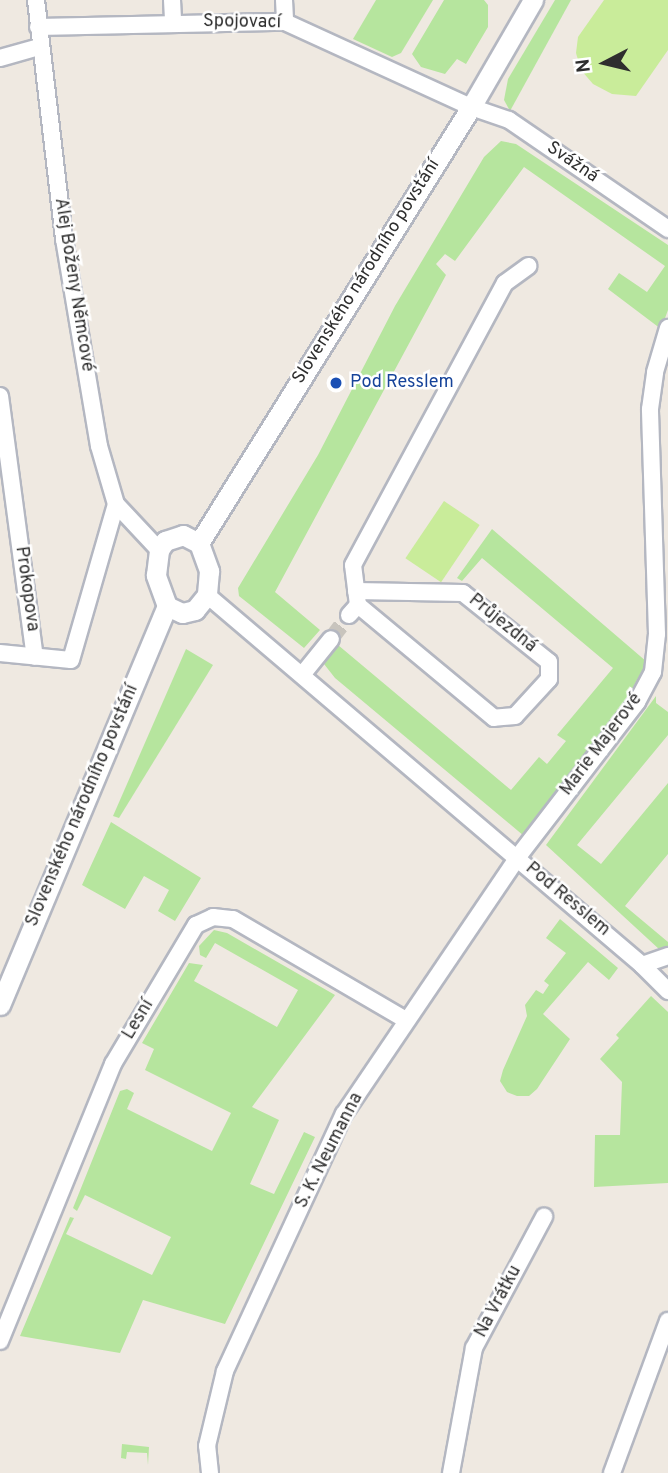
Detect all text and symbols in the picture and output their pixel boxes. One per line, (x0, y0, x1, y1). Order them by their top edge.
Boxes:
street label: Spojovací (203, 12, 281, 34)
north arrow (570, 28, 640, 98)
text: N (571, 57, 597, 74)
street label: Svážná (542, 138, 602, 188)
street label: Slovenského národního povstání (289, 156, 445, 388)
street label: Alej Boženy Němcové (49, 197, 97, 373)
place label: Pod Resslem (350, 372, 454, 394)
marker: Pod Resslem (328, 375, 344, 391)
street label: Prokopova (9, 545, 43, 633)
street label: Průjezdná (464, 590, 540, 658)
street label: Slovenského národního povstání (22, 682, 144, 930)
street label: Marie Majerové (556, 689, 648, 801)
street label: Pod Resslem (520, 858, 614, 942)
street label: Lesní (119, 996, 159, 1044)
street label: S. K. Neumanna (292, 1090, 368, 1212)
street label: Na Vrátku (471, 1262, 527, 1342)

